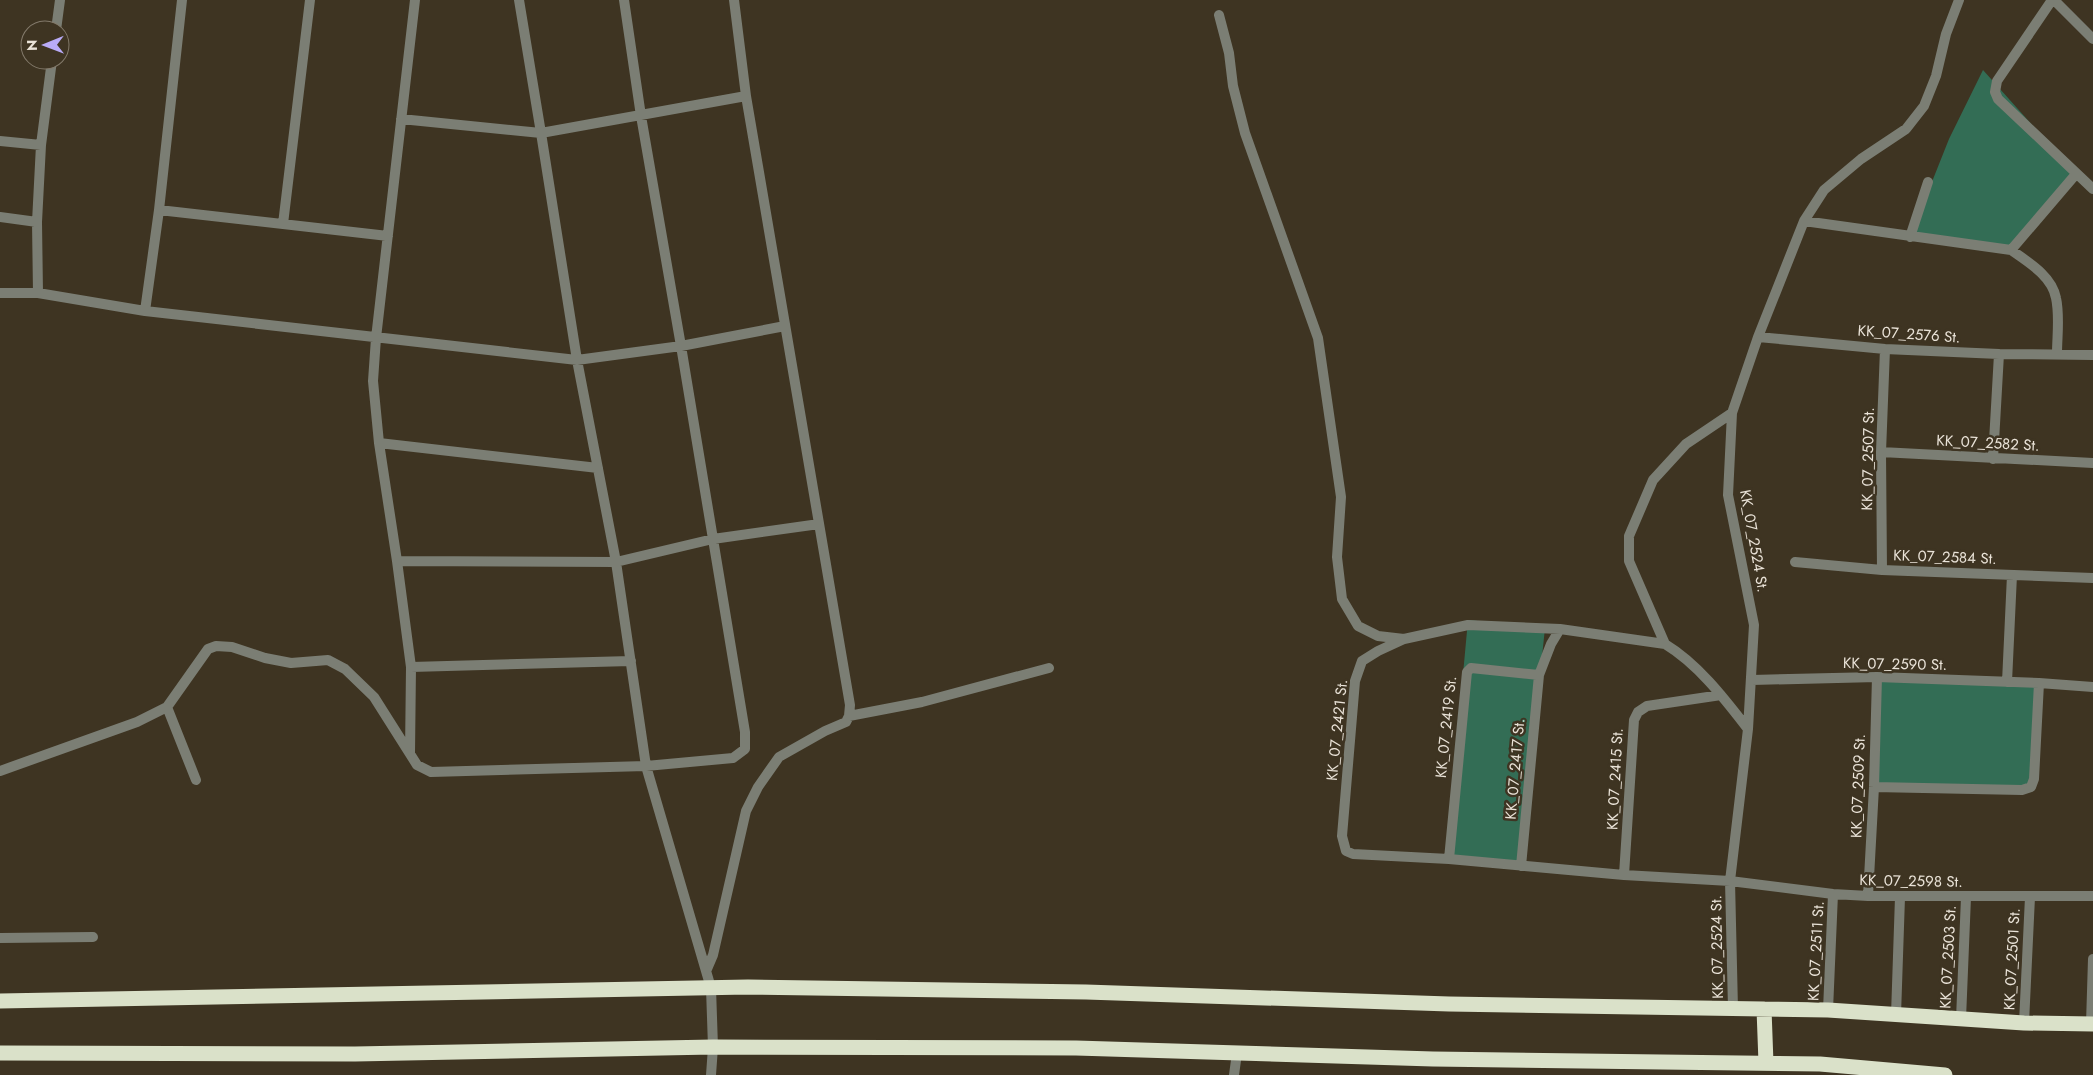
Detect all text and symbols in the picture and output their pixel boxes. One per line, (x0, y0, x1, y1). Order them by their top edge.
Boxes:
north arrow (20, 20, 70, 70)
text: N (22, 39, 42, 51)
street label: KK_07_2576 St. (1857, 319, 1961, 349)
street label: KK_07_2507 St. (1856, 407, 1880, 511)
street label: KK_07_2582 St. (1936, 429, 2040, 457)
street label: KK_07_2524 St. (1734, 488, 1774, 594)
street label: KK_07_2584 St. (1893, 544, 1997, 570)
street label: KK_07_2590 St. (1843, 652, 1947, 676)
street label: KK_07_2419 St. (1430, 675, 1462, 779)
street label: KK_07_2421 St. (1321, 678, 1353, 782)
street label: KK_07_2417 St. (1500, 717, 1530, 821)
street label: KK_07_2415 St. (1601, 727, 1629, 831)
street label: KK_07_2509 St. (1845, 734, 1871, 838)
street label: KK_07_2598 St. (1859, 869, 1963, 893)
street label: KK_07_2524 St. (1705, 895, 1729, 999)
street label: KK_07_2511 St. (1802, 900, 1830, 1002)
street label: KK_07_2503 St. (1934, 905, 1962, 1009)
street label: KK_07_2501 St. (1998, 907, 2026, 1011)

